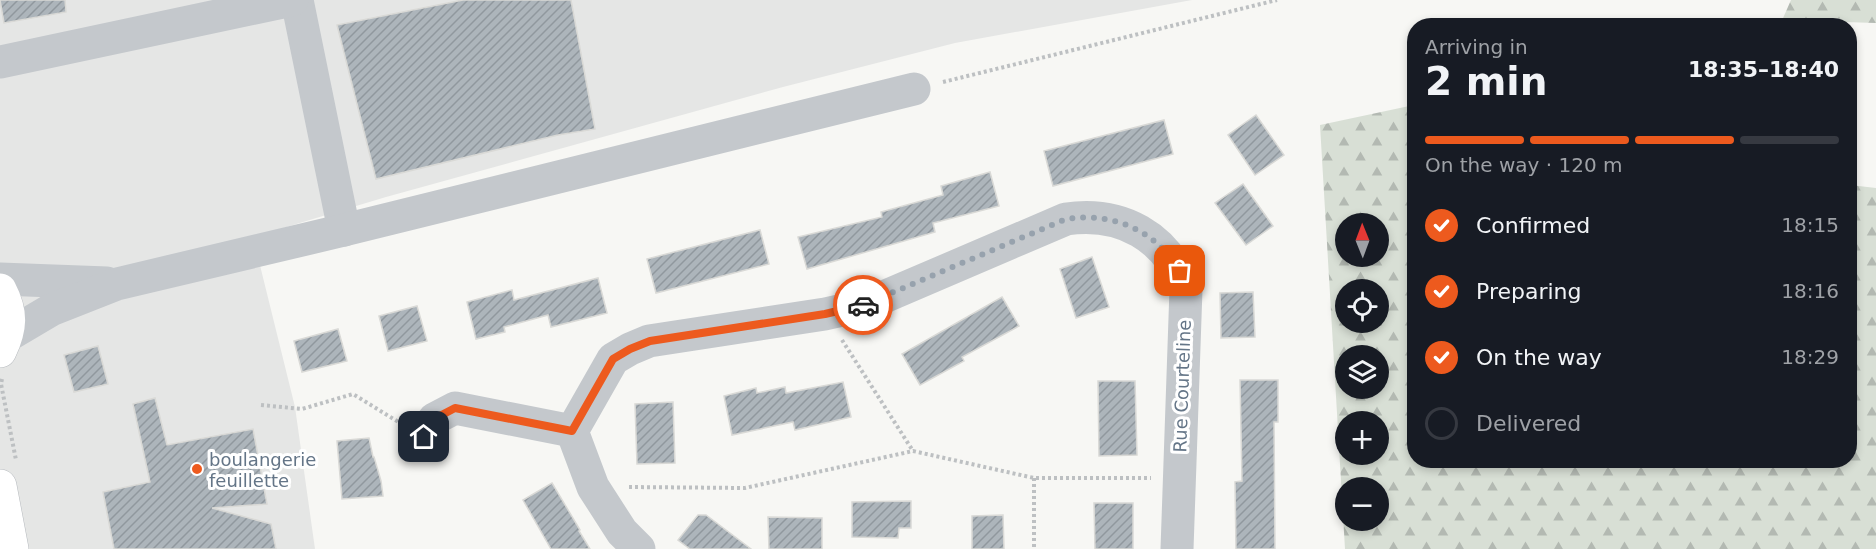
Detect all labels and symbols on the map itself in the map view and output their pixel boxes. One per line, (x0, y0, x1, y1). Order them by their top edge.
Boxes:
north arrow (1335, 213, 1389, 267)
pin (1154, 245, 1205, 296)
courier (833, 275, 893, 335)
street label: Rue Courteline (1169, 319, 1195, 453)
pin (398, 411, 449, 462)
place label: boulangerie feuillette (209, 449, 316, 491)
marker: boulangerie feuillette (190, 462, 204, 476)

